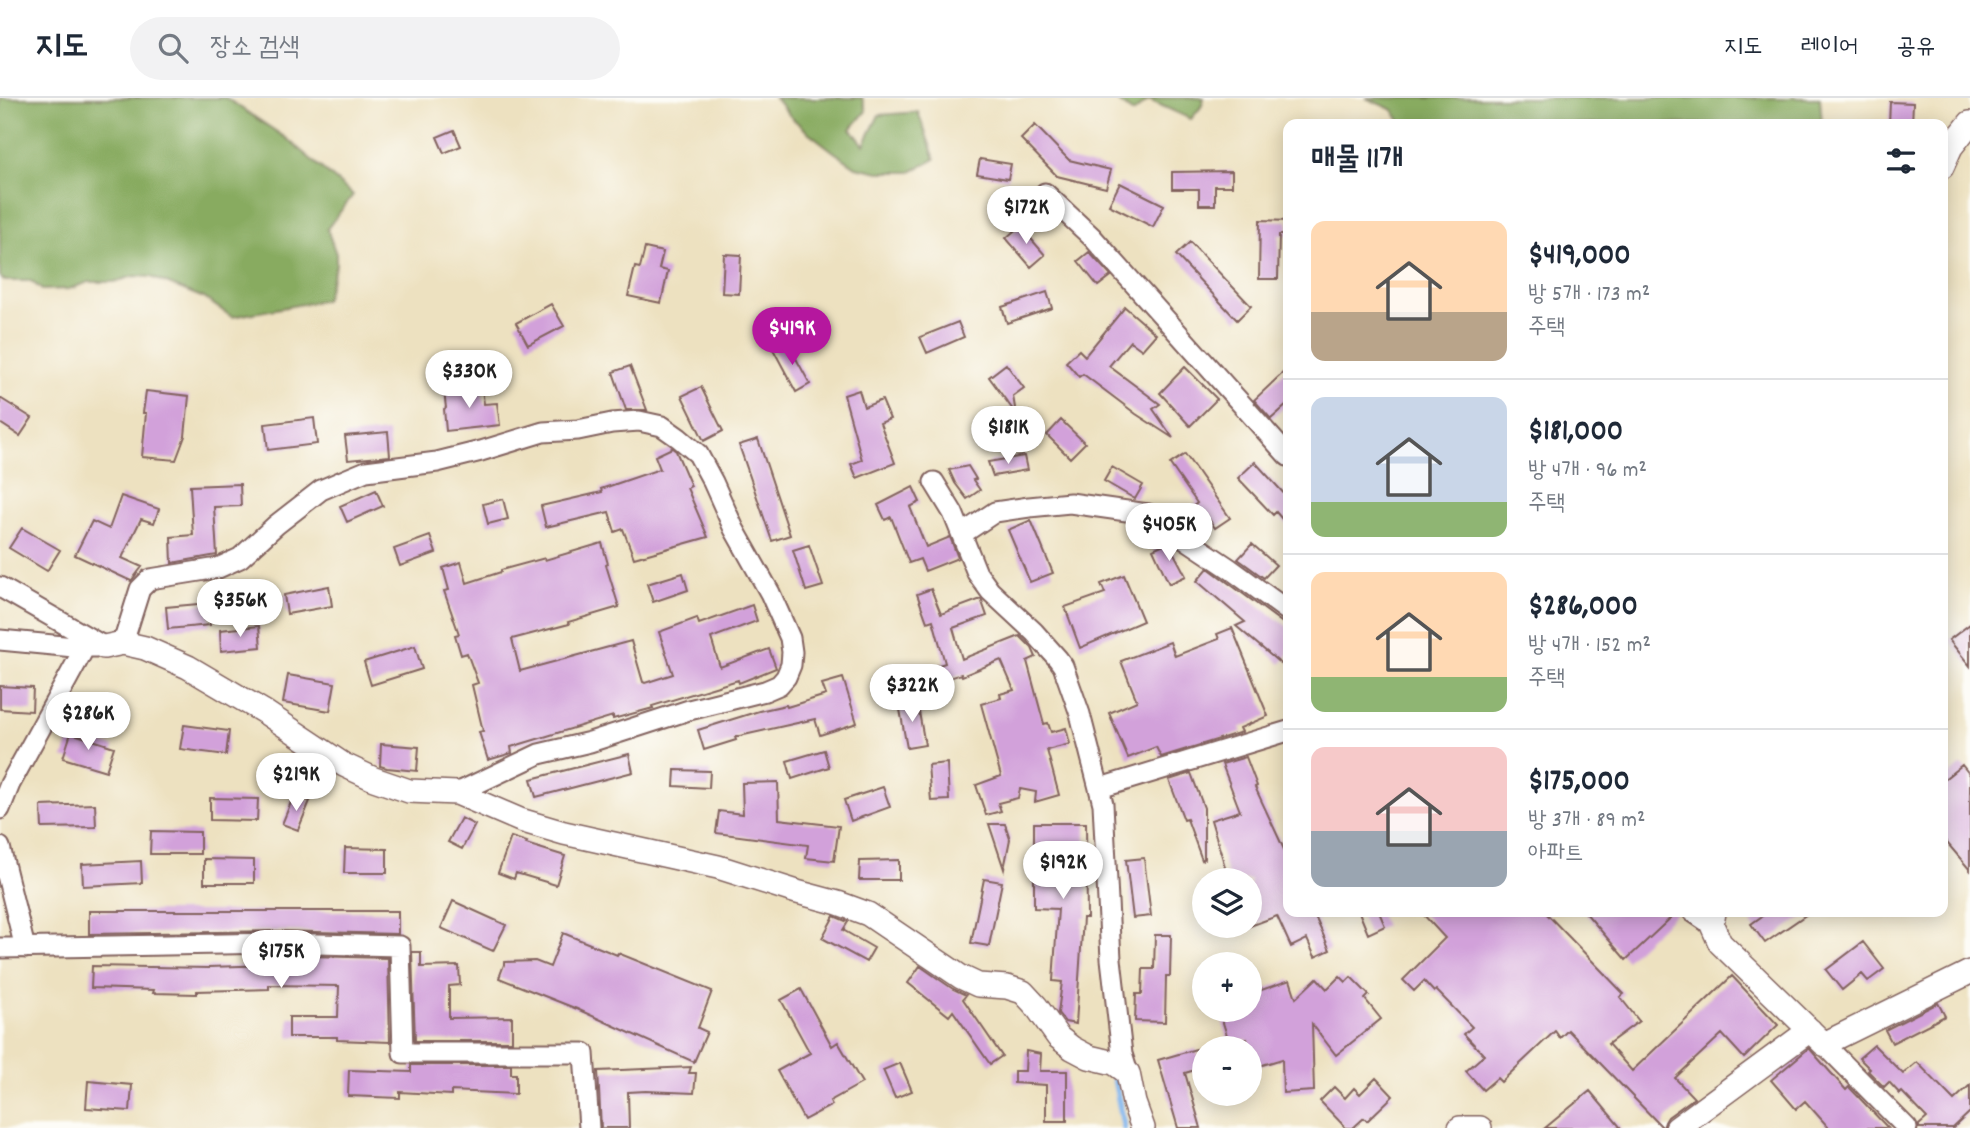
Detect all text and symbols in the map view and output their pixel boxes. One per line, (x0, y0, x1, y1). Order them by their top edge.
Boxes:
search box (130, 17, 620, 80)
text: 지도 (35, 25, 88, 72)
icon: search (154, 29, 192, 67)
text: 장소 검색 (210, 30, 300, 67)
text: 지도 (1724, 31, 1762, 65)
text: 레이어 (1800, 31, 1858, 65)
text: 공유 (1896, 31, 1935, 65)
text: 매물 11개 (1311, 140, 1403, 183)
icon: filters (1882, 142, 1920, 180)
pin: $172K (977, 186, 1075, 246)
text: $172K (1003, 192, 1049, 225)
text: $419,000 (1528, 236, 1631, 279)
icon: home (1367, 249, 1451, 333)
text: 방 5개 · 173 m² (1528, 279, 1650, 312)
pin: $419K (743, 308, 841, 367)
text: 주택 (1528, 312, 1565, 345)
text: $419K (768, 313, 816, 346)
pin: $330K (420, 350, 518, 410)
text: $330K (441, 356, 497, 389)
pin: $181K (959, 406, 1057, 466)
text: $181K (987, 412, 1029, 445)
text: $181,000 (1528, 412, 1623, 455)
icon: home (1367, 425, 1451, 509)
text: 방 4개 · 96 m² (1528, 455, 1647, 488)
text: 주택 (1528, 488, 1565, 521)
pin: $405K (1120, 504, 1218, 563)
text: $405K (1141, 509, 1197, 542)
pin: $356K (191, 580, 289, 639)
text: $356K (213, 585, 267, 618)
text: $286,000 (1528, 587, 1638, 630)
icon: home (1367, 600, 1451, 684)
text: 방 4개 · 152 m² (1528, 630, 1651, 663)
text: 주택 (1528, 663, 1565, 696)
pin: $322K (863, 664, 961, 724)
text: $322K (886, 670, 938, 703)
pin: $286K (39, 692, 137, 752)
text: $286K (62, 698, 114, 731)
pin: $219K (247, 754, 345, 813)
text: $219K (272, 759, 320, 792)
text: $175,000 (1528, 762, 1630, 805)
icon: home (1367, 775, 1451, 859)
text: 방 3개 · 89 m² (1528, 805, 1646, 838)
text: 아파트 (1528, 838, 1584, 871)
pin: $192K (1014, 842, 1112, 901)
text: $192K (1039, 847, 1087, 880)
map controls (1192, 868, 1262, 1106)
button: layers (1192, 868, 1262, 938)
pin: $175K (232, 930, 330, 990)
text: $175K (258, 936, 304, 969)
button: + (1192, 952, 1262, 1022)
button: − (1192, 1036, 1262, 1106)

